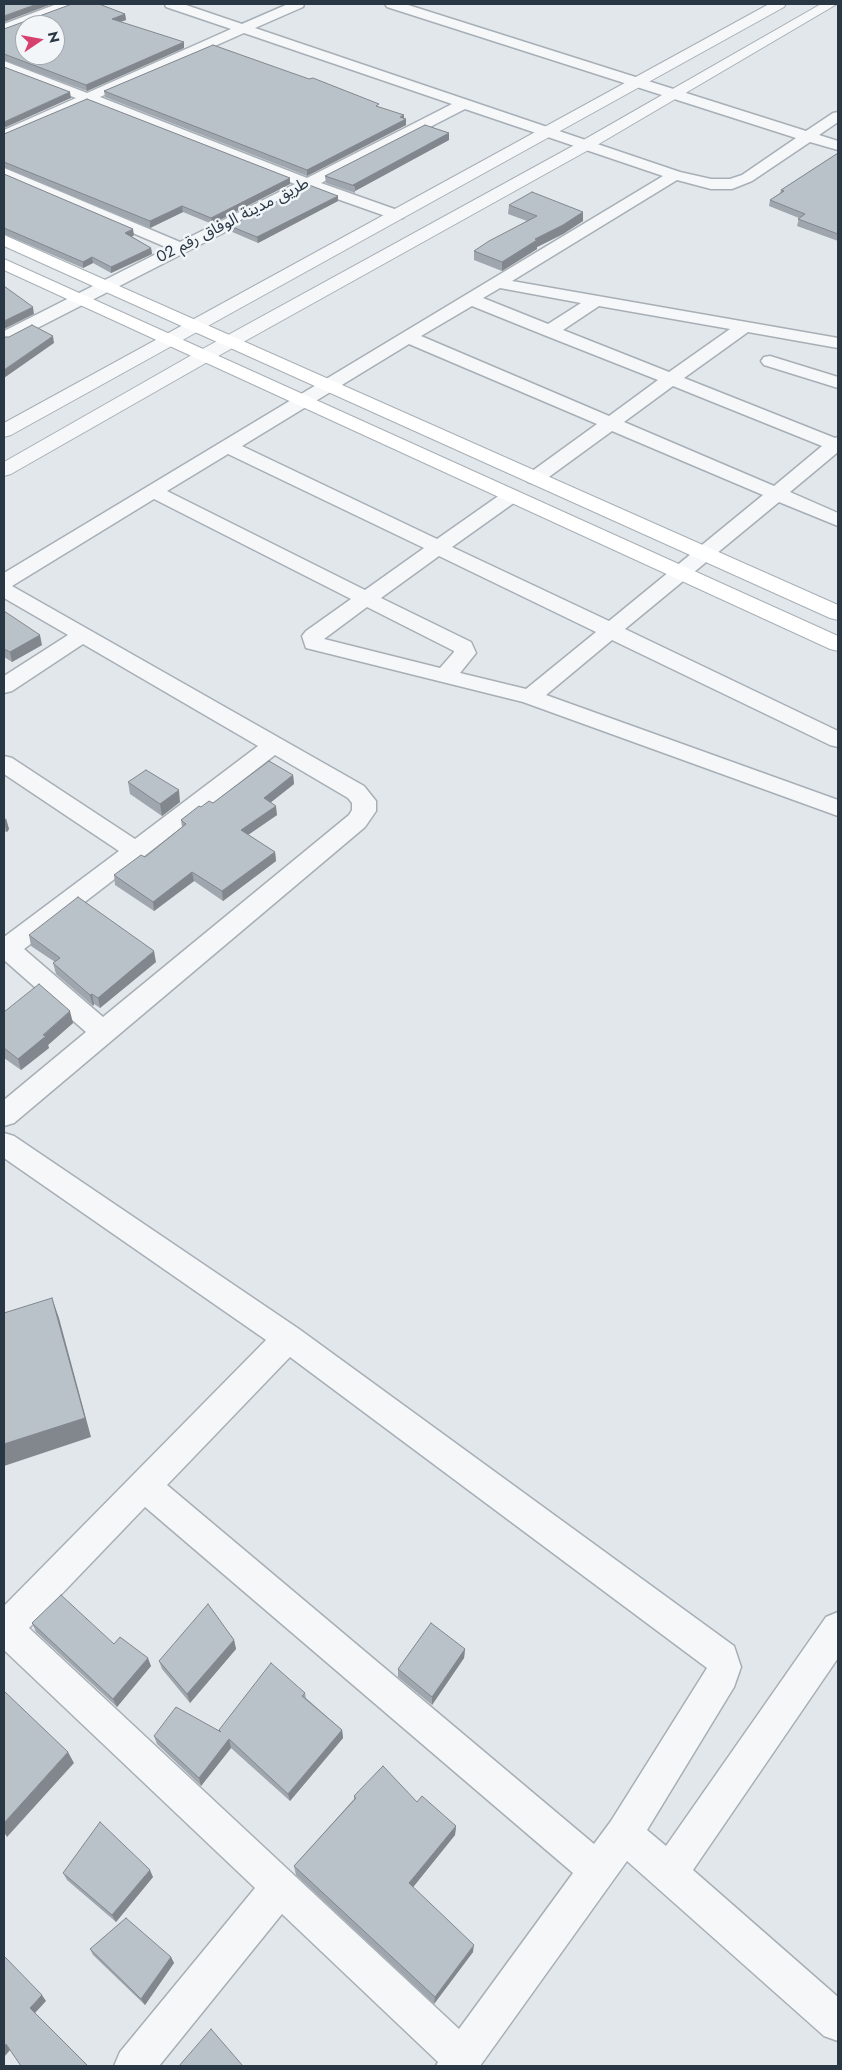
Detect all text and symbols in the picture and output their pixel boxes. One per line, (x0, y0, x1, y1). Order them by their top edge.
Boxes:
north arrow (15, 15, 65, 65)
text: N (43, 30, 65, 45)
street label: طريق مدينة الوفاق رقم 02 (154, 174, 312, 268)

